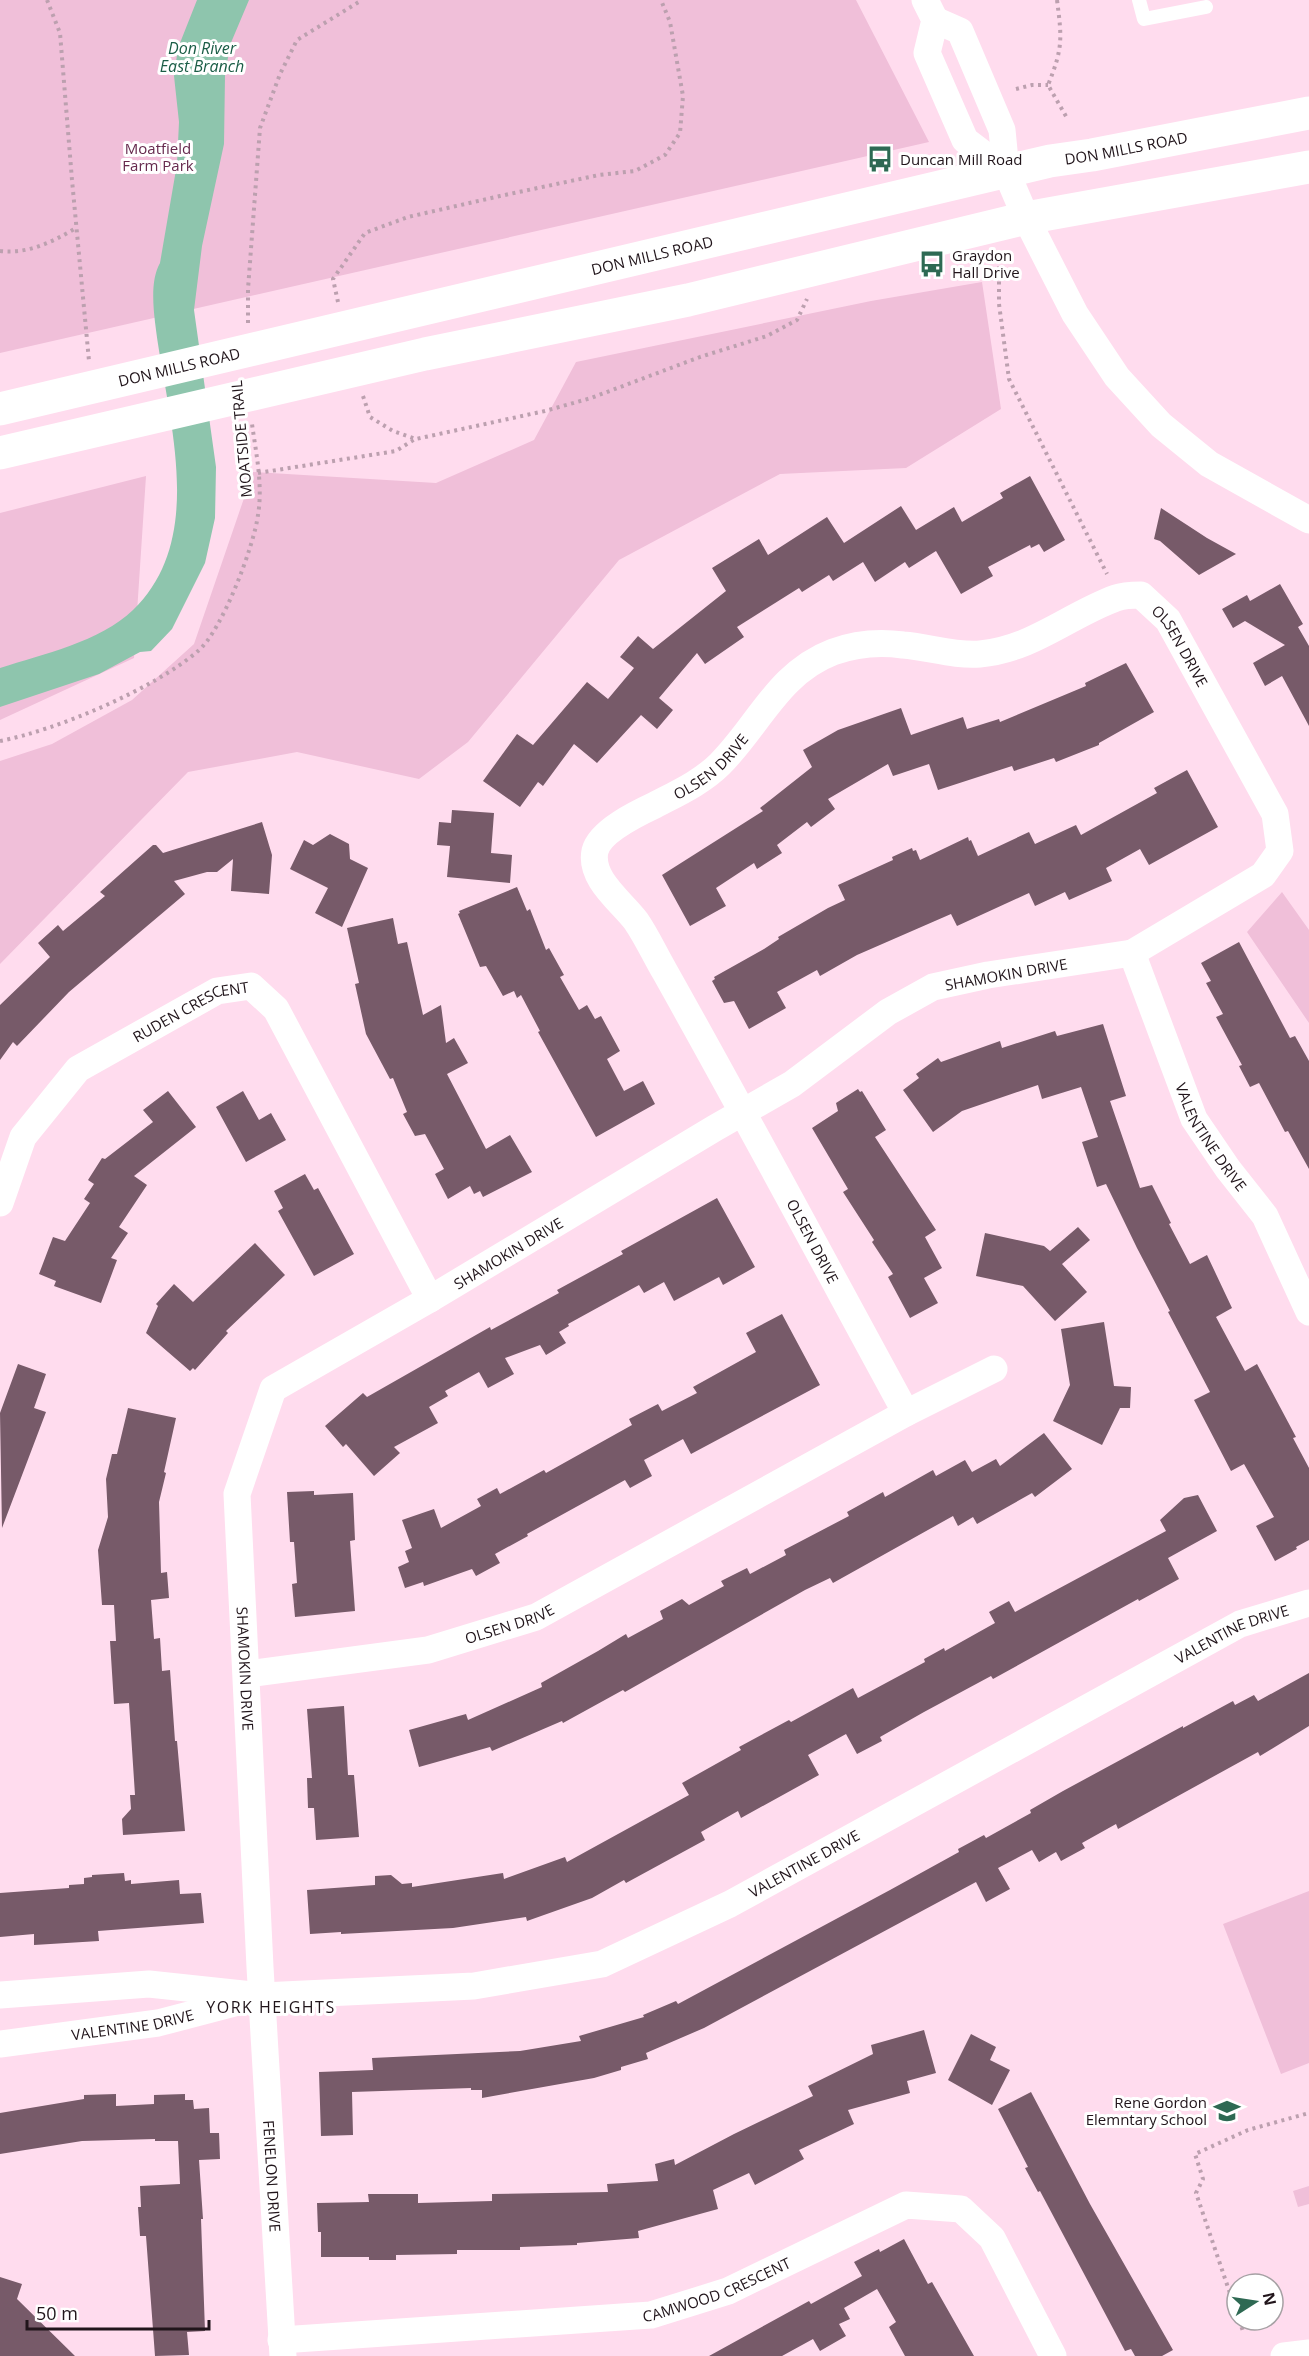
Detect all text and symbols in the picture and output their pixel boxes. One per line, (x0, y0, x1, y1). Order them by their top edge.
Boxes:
water label: Don River East Branch (160, 37, 244, 77)
street label: DON MILLS ROAD (1063, 127, 1189, 169)
park label: Moatfield Farm Park (122, 138, 194, 175)
bus stop icon: Duncan Mill Road (865, 144, 895, 174)
place label: Duncan Mill Road (900, 149, 1022, 169)
street label: DON MILLS ROAD (589, 231, 715, 279)
place label: Graydon Hall Drive (952, 245, 1020, 282)
bus stop icon: Graydon Hall Drive (917, 249, 947, 279)
street label: DON MILLS ROAD (116, 343, 242, 391)
street label: MOATSIDE TRAIL (226, 379, 256, 498)
street label: OLSEN DRIVE (1148, 600, 1213, 690)
street label: OLSEN DRIVE (670, 729, 752, 804)
street label: SHAMOKIN DRIVE (943, 953, 1069, 995)
street label: RUDEN CRESCENT (129, 976, 251, 1046)
street label: VALENTINE DRIVE (1171, 1080, 1251, 1195)
street label: OLSEN DRIVE (782, 1195, 844, 1287)
street label: SHAMOKIN DRIVE (450, 1212, 566, 1294)
street label: OLSEN DRIVE (462, 1599, 557, 1648)
street label: VALENTINE DRIVE (1171, 1600, 1291, 1668)
street label: SHAMOKIN DRIVE (232, 1606, 259, 1731)
street label: VALENTINE DRIVE (745, 1825, 863, 1902)
district label: YORK HEIGHTS (206, 1996, 336, 2018)
street label: VALENTINE DRIVE (70, 2004, 196, 2044)
place label: Rene Gordon Elemntary School (1086, 2092, 1207, 2129)
school or university icon: Rene Gordon Elemntary School (1212, 2096, 1242, 2126)
street label: FENELON DRIVE (259, 2120, 286, 2233)
street label: CAMWOOD CRESCENT (642, 2252, 794, 2326)
north arrow (1225, 2272, 1285, 2332)
text: N (1258, 2290, 1282, 2308)
scale bar (27, 2293, 208, 2331)
text: 50 m (36, 2301, 78, 2325)

